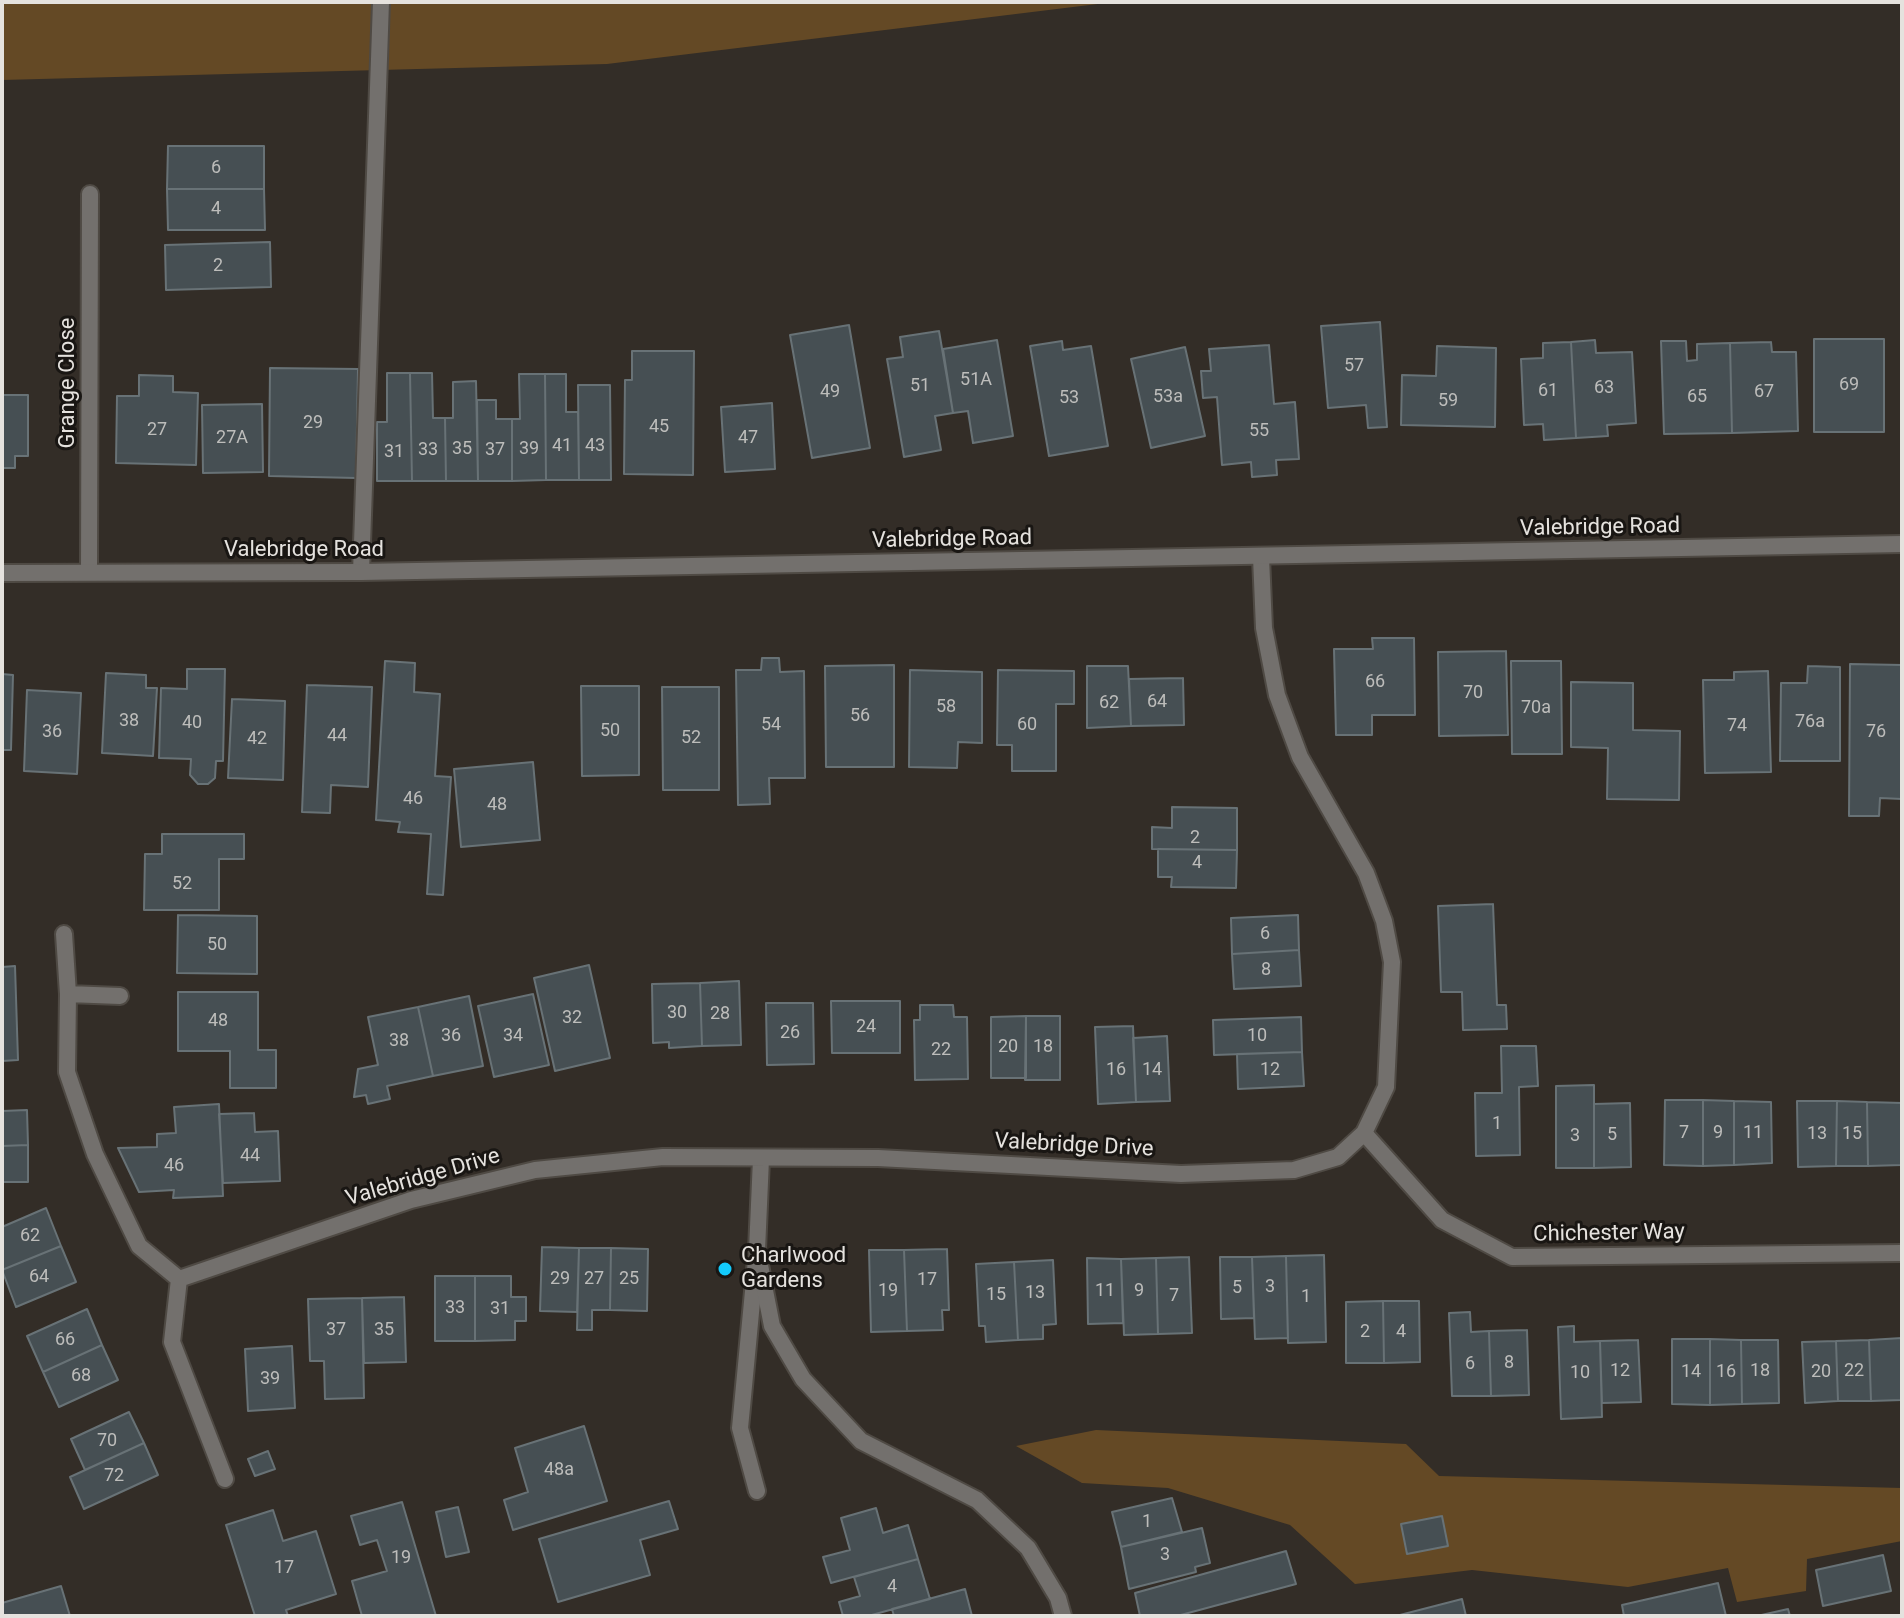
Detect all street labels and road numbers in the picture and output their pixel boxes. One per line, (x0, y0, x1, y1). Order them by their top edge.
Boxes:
street label: Grange Close (55, 318, 81, 448)
street label: Valebridge Road (1520, 513, 1680, 543)
street label: Valebridge Road (872, 525, 1032, 555)
street label: Valebridge Road (224, 537, 384, 563)
street label: Valebridge Drive (994, 1129, 1154, 1163)
street label: Valebridge Drive (343, 1143, 503, 1213)
street label: Chichester Way (1533, 1219, 1685, 1249)

